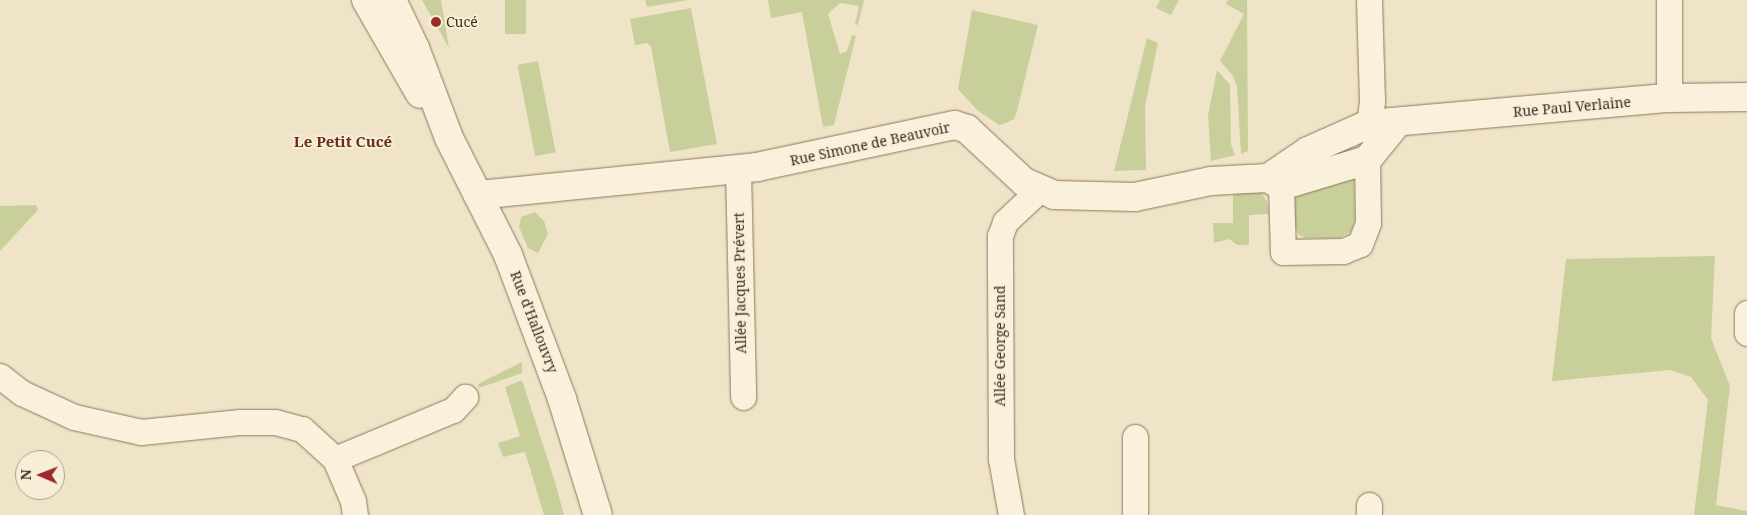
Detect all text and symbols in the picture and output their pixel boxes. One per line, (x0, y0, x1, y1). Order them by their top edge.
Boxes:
place label: Cucé (446, 14, 478, 30)
marker: Cucé (430, 16, 442, 28)
street label: Rue Paul Verlaine (1512, 93, 1632, 121)
street label: Rue Simone de Beauvoir (788, 119, 952, 169)
district label: Le Petit Cucé (294, 133, 392, 151)
street label: Allée Jacques Prévert (730, 212, 750, 354)
street label: Rue d'Hallouvry (507, 269, 561, 375)
street label: Allée George Sand (992, 285, 1008, 407)
north arrow (15, 450, 65, 500)
text: N (16, 469, 35, 480)

